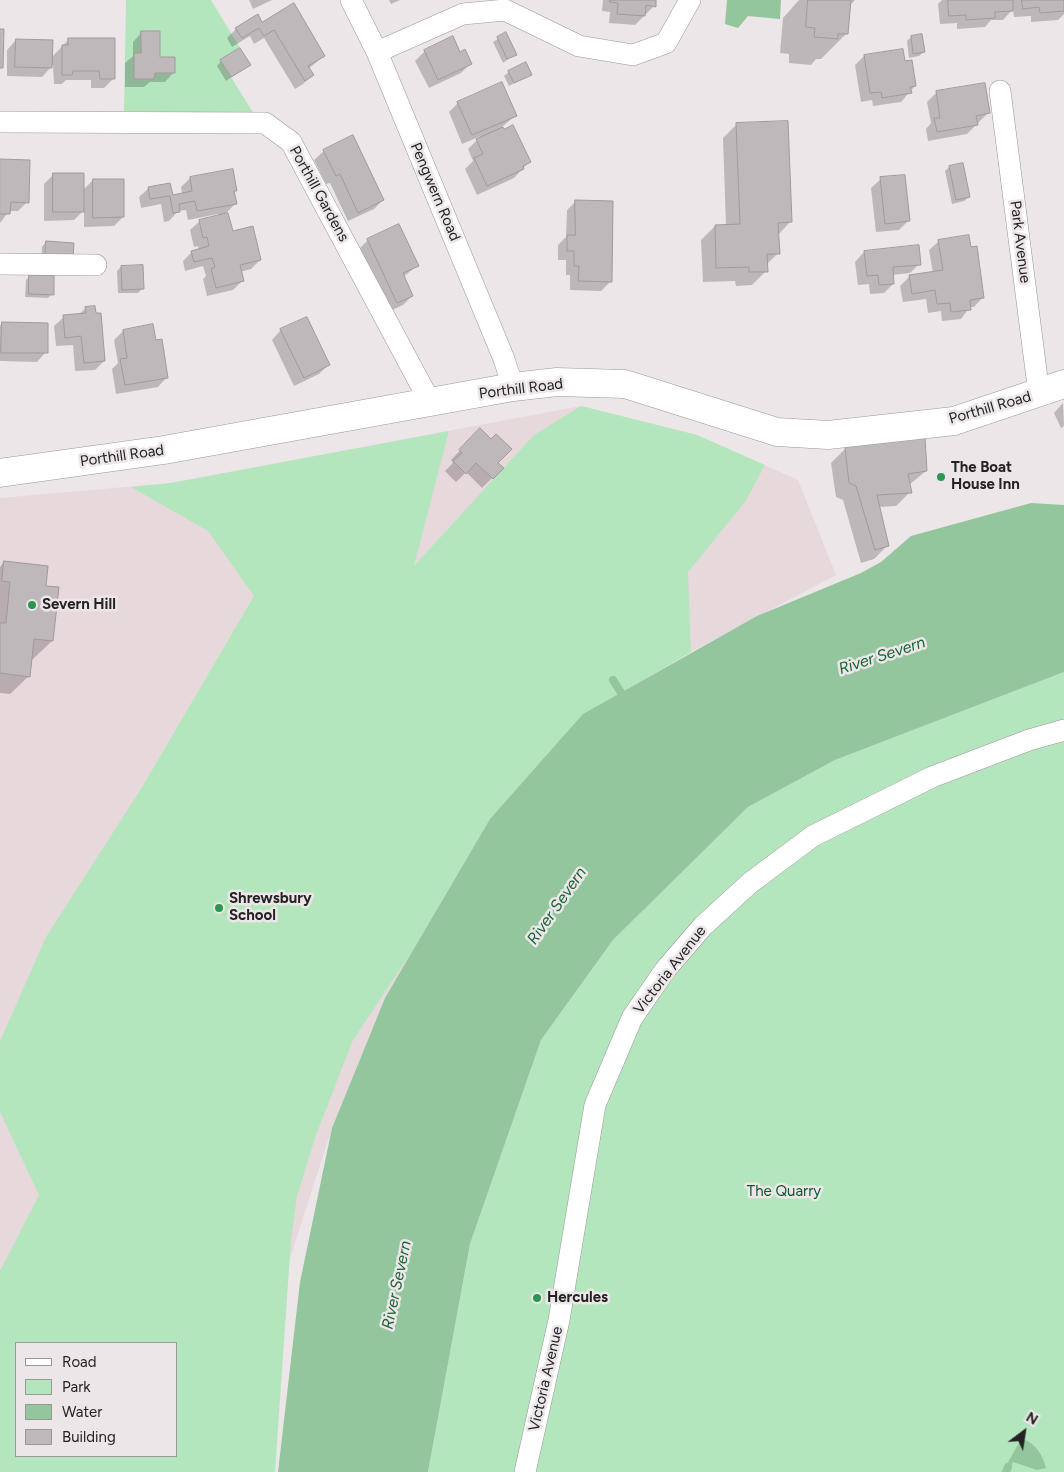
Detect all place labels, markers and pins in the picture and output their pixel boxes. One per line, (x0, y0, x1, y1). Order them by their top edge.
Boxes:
place label: The Boat House Inn (951, 459, 1020, 494)
marker: The Boat House Inn (935, 471, 947, 483)
place label: Severn Hill (42, 596, 116, 614)
marker: Severn Hill (26, 599, 38, 611)
place label: Shrewsbury School (229, 890, 312, 925)
marker: Shrewsbury School (213, 902, 225, 914)
place label: Hercules (547, 1289, 608, 1307)
marker: Hercules (531, 1292, 543, 1304)

